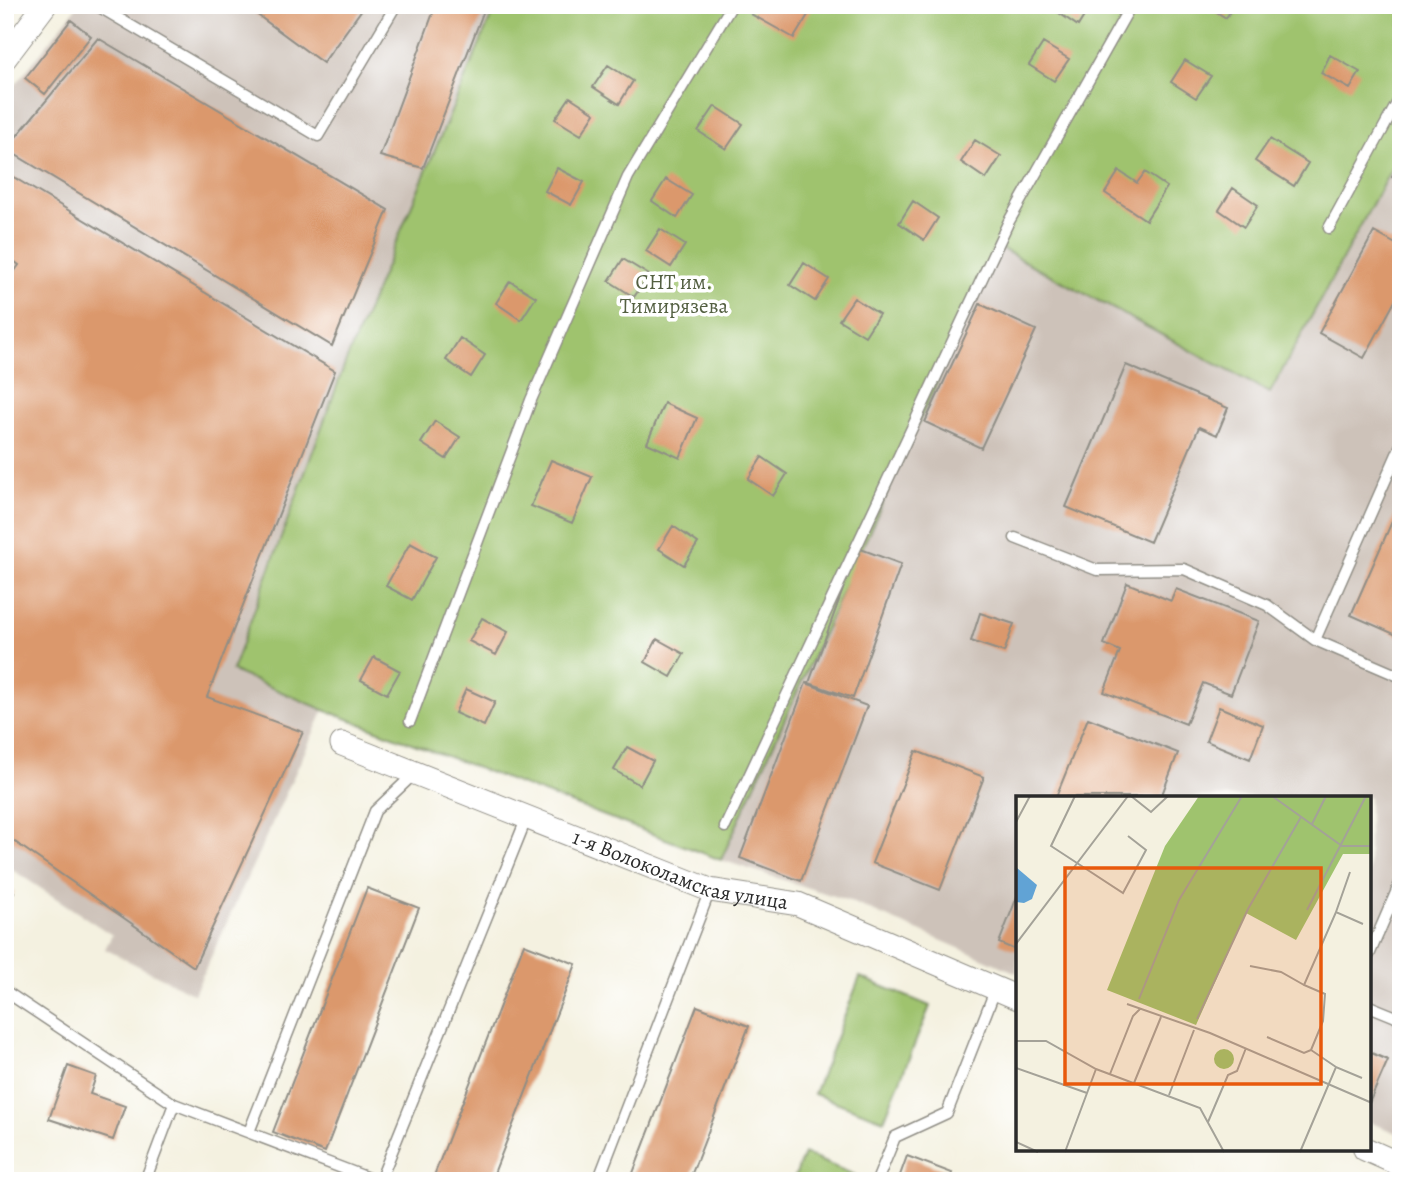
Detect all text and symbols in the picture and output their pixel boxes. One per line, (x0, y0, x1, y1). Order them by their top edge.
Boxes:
park label: СНТ им. Тимирязева (620, 268, 729, 320)
inset map (1016, 796, 1371, 1151)
street label: 1-я Волоколамская улица (568, 823, 790, 916)

